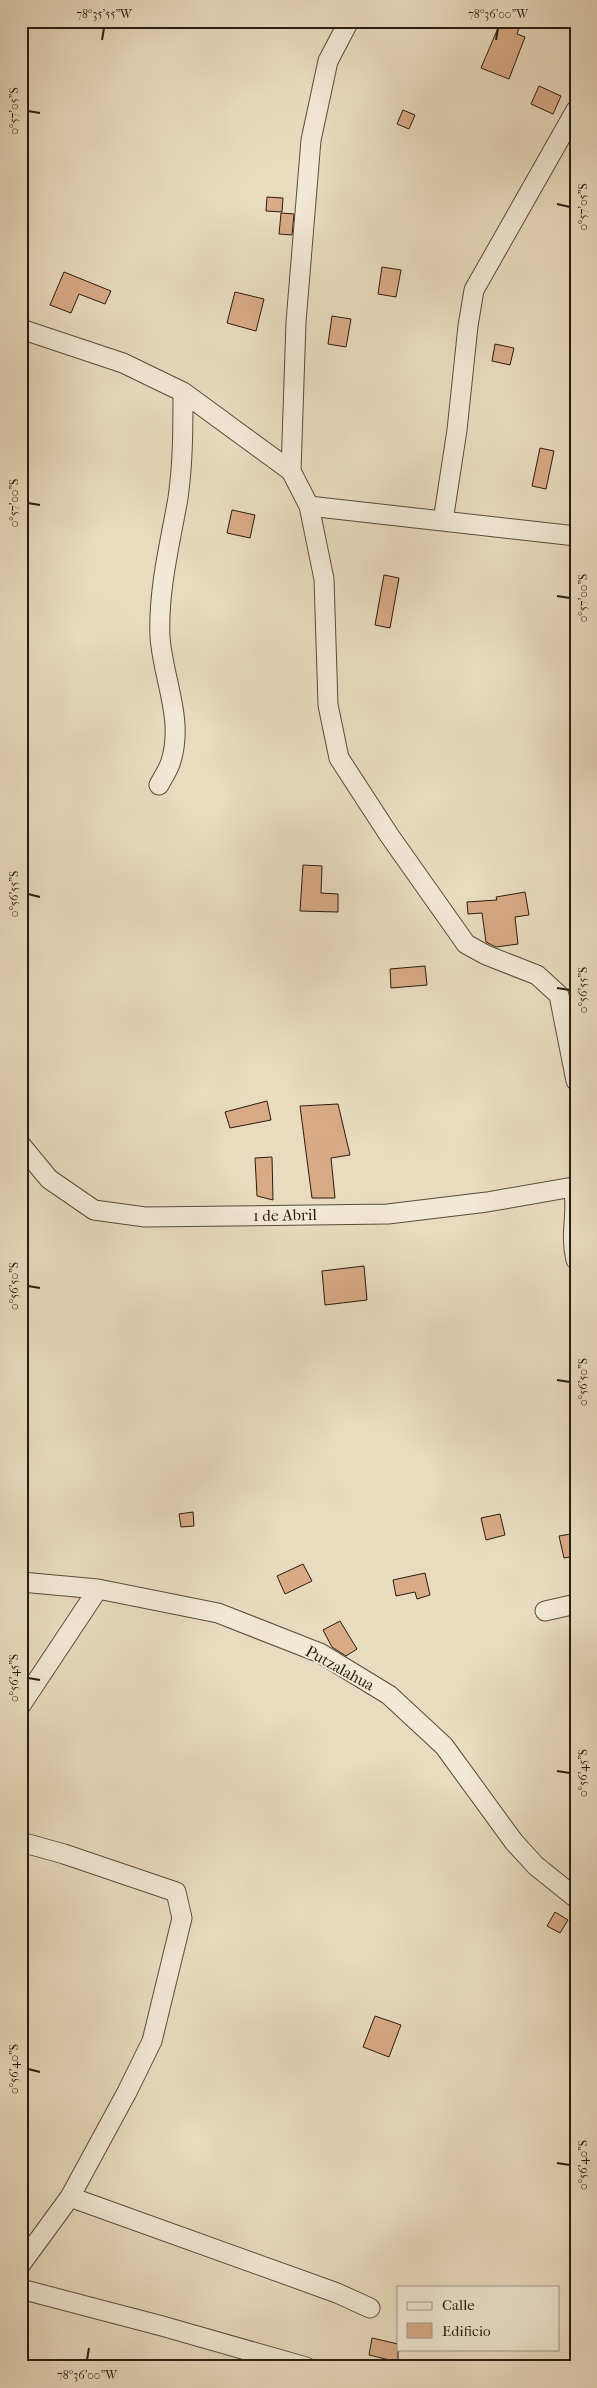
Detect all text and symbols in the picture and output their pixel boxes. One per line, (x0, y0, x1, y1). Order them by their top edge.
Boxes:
text: 78°35'55"W (76, 7, 133, 21)
text: 78°36'00"W (468, 7, 529, 21)
text: 0°57'05"S (7, 87, 21, 135)
text: 0°57'05"S (576, 183, 590, 231)
text: 0°57'00"S (7, 479, 21, 527)
text: 0°57'00"S (576, 574, 590, 622)
text: 0°56'55"S (7, 871, 21, 917)
text: 0°56'55"S (576, 967, 590, 1013)
street label: 1 de Abril (253, 1205, 318, 1225)
text: 0°56'50"S (7, 1262, 21, 1310)
text: 0°56'50"S (576, 1358, 590, 1406)
street label: Putzalahua (302, 1641, 378, 1695)
text: 0°56'45"S (7, 1654, 21, 1702)
text: 0°56'45"S (576, 1749, 590, 1797)
text: 0°56'40"S (7, 2044, 21, 2094)
text: 0°56'40"S (576, 2140, 590, 2190)
legend (397, 2286, 560, 2350)
text: Calle (442, 2296, 475, 2314)
text: Edificio (442, 2322, 491, 2340)
text: 78°36'00"W (57, 2368, 118, 2382)

